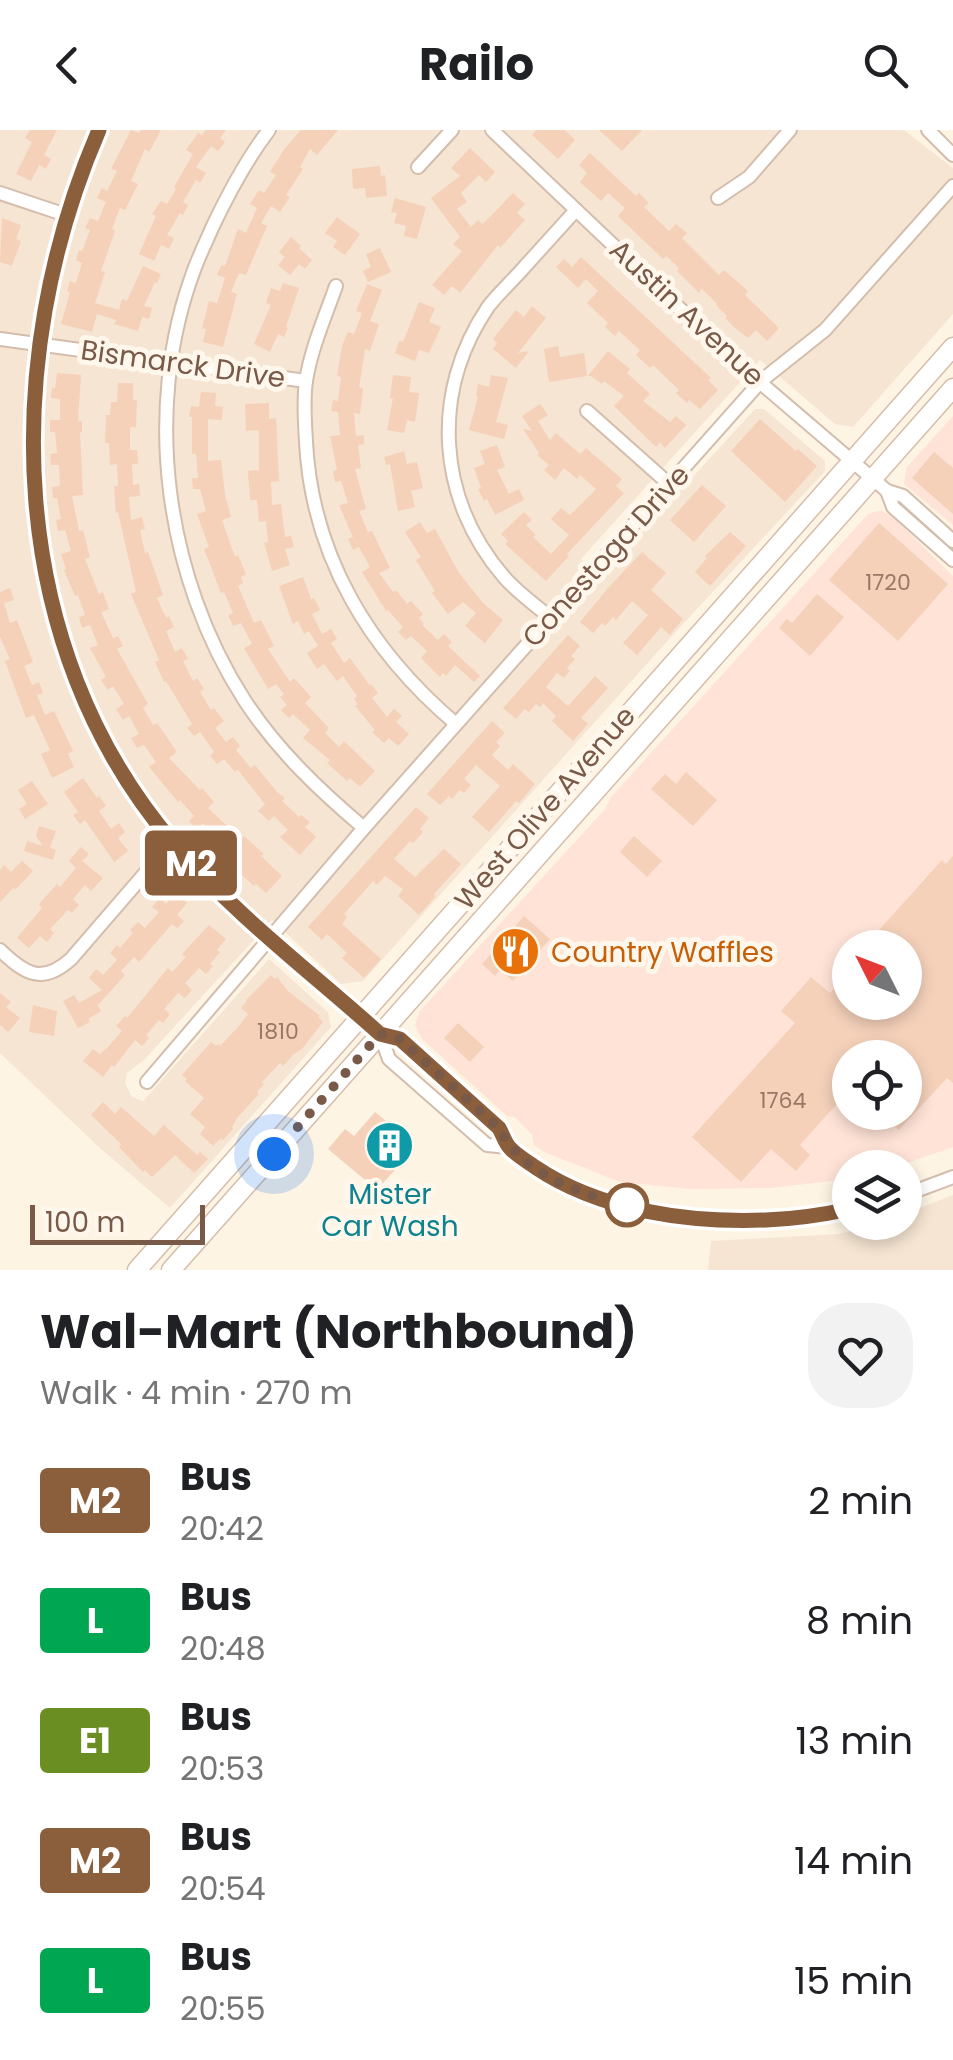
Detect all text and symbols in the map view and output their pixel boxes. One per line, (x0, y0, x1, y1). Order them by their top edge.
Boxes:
text: Railo (419, 33, 534, 96)
icon: back (40, 38, 95, 93)
icon: search (858, 38, 913, 93)
street label: Austin Avenue (601, 231, 773, 395)
street label: Bismarck Drive (78, 330, 288, 398)
street label: Conestoga Drive (514, 456, 698, 656)
house number: 1720 (865, 567, 911, 598)
street label: West Olive Avenue (446, 698, 644, 918)
line badge: M2 (146, 830, 236, 896)
text: M2 (165, 839, 217, 888)
restaurant icon: Country Waffles (490, 926, 542, 978)
north arrow (832, 930, 922, 1020)
map controls (832, 930, 922, 1240)
place label: Country Waffles (551, 933, 774, 972)
house number: 1810 (257, 1016, 299, 1047)
button: locate (832, 1040, 922, 1130)
house number: 1764 (760, 1085, 807, 1116)
building icon: Mister Car Wash (364, 1120, 416, 1172)
your location (249, 1129, 299, 1179)
button: layers (832, 1150, 922, 1240)
place label: Mister Car Wash (321, 1175, 459, 1246)
unlabelled marker (606, 1184, 648, 1226)
scale bar (30, 1200, 205, 1244)
text: 100 m (45, 1203, 125, 1242)
text: Wal-Mart (Northbound) (40, 1298, 637, 1365)
button: heart (808, 1303, 913, 1408)
text: Walk · 4 min · 270 m (40, 1370, 352, 1415)
text: Bus (180, 1450, 252, 1503)
text: 2 min (808, 1474, 913, 1527)
text: M2 (69, 1476, 121, 1525)
text: 20:42 (180, 1506, 264, 1551)
text: Bus (180, 1570, 252, 1623)
text: 8 min (806, 1594, 913, 1647)
text: L (87, 1596, 103, 1645)
text: 20:48 (180, 1626, 266, 1671)
text: Bus (180, 1690, 252, 1743)
text: 13 min (796, 1714, 913, 1767)
text: E1 (79, 1716, 111, 1765)
text: 20:53 (180, 1746, 264, 1791)
text: Bus (180, 1810, 252, 1863)
text: 14 min (794, 1834, 913, 1887)
text: M2 (69, 1836, 121, 1885)
text: 20:54 (180, 1866, 266, 1911)
text: Bus (180, 1930, 252, 1983)
text: 15 min (794, 1954, 913, 2007)
text: L (87, 1956, 103, 2005)
text: 20:55 (180, 1986, 266, 2031)

